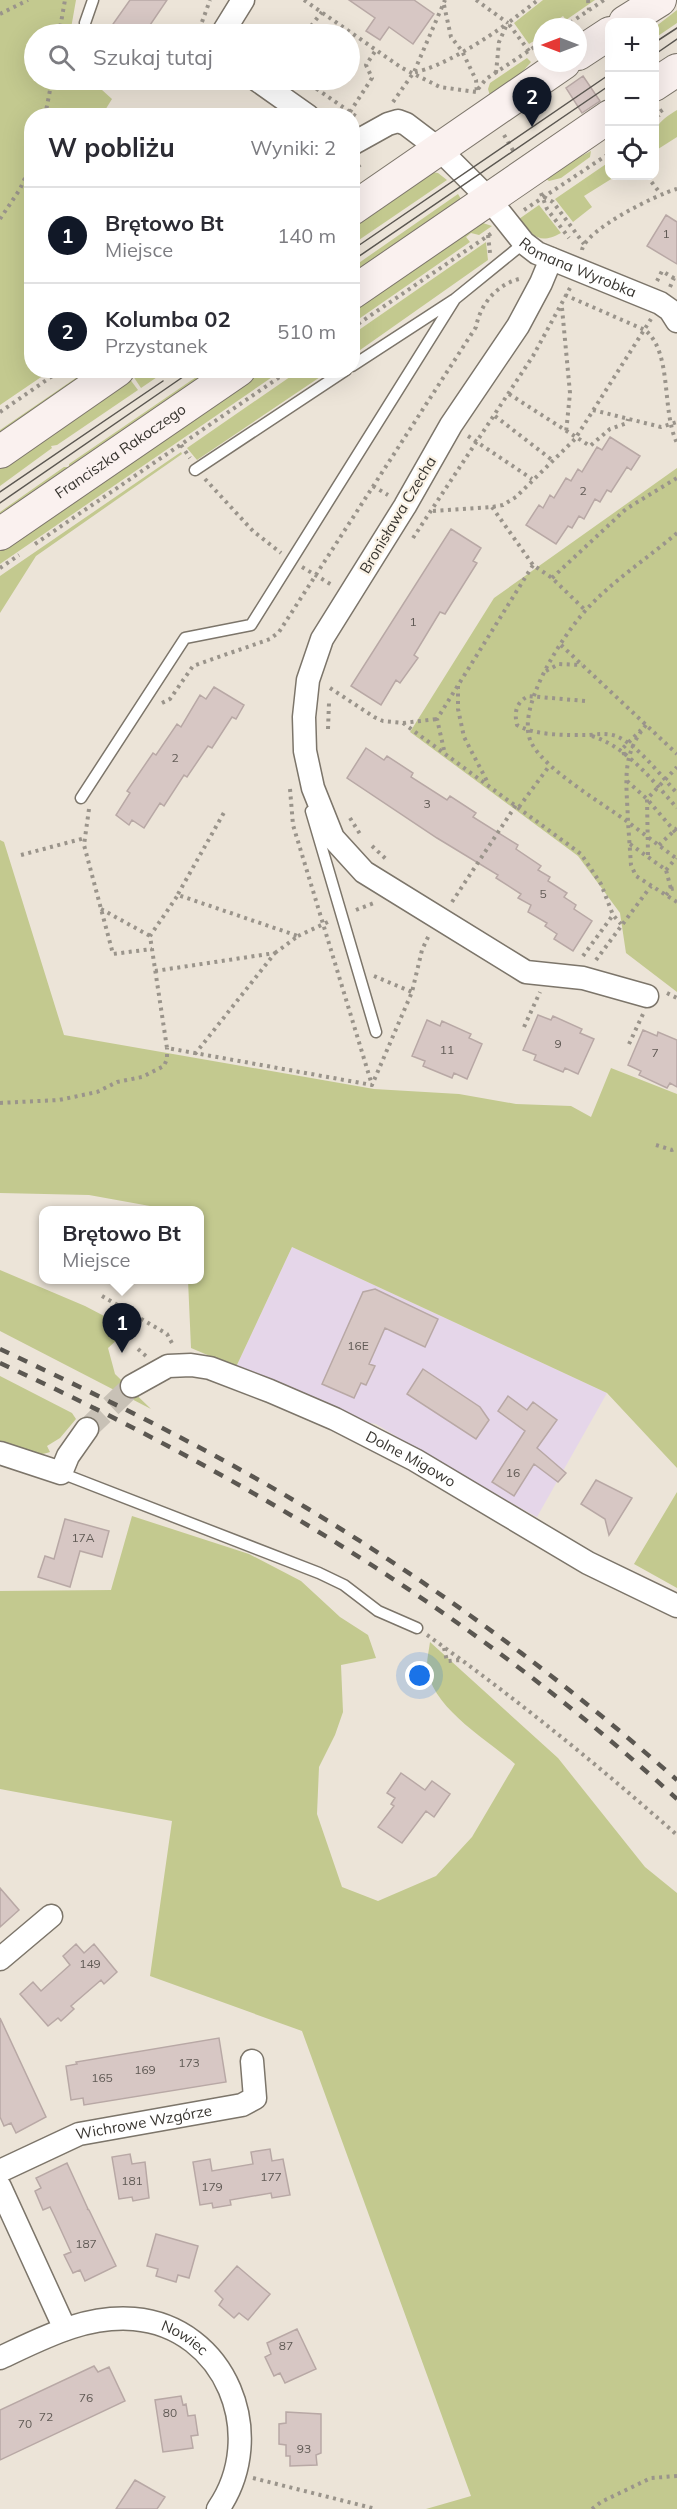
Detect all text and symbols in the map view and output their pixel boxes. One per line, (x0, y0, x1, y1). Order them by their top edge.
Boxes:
north arrow (533, 18, 587, 72)
map controls (605, 18, 659, 180)
button: + (605, 18, 659, 72)
search box (24, 24, 360, 90)
icon: search (45, 41, 78, 74)
text: Szukaj tutaj (93, 43, 213, 71)
button: − (605, 72, 659, 126)
pin: 2 (512, 78, 552, 127)
button: locate (605, 126, 659, 180)
text: W pobliżu (48, 131, 175, 164)
text: Wyniki: 2 (250, 135, 336, 160)
text: Brętowo Bt (105, 209, 223, 237)
text: 1 (62, 223, 74, 248)
text: 140 m (277, 223, 336, 248)
house number: 1 (662, 226, 670, 241)
street label: Romana Wyrobka (516, 233, 639, 301)
text: Miejsce (105, 237, 173, 262)
text: Kolumba 02 (105, 305, 231, 333)
text: 2 (62, 319, 74, 344)
text: 510 m (277, 319, 336, 344)
text: Przystanek (105, 333, 208, 358)
street label: Franciszka Rakoczego (51, 399, 189, 503)
street label: Bronisława Czecha (355, 453, 440, 577)
house number: 2 (579, 483, 587, 498)
house number: 1 (409, 614, 417, 629)
house number: 2 (171, 750, 179, 765)
house number: 3 (423, 796, 431, 811)
house number: 5 (539, 886, 547, 901)
house number: 9 (554, 1036, 562, 1051)
house number: 11 (440, 1042, 454, 1057)
house number: 7 (651, 1045, 659, 1060)
popup (39, 1206, 204, 1284)
text: Brętowo Bt (62, 1219, 181, 1247)
text: Miejsce (62, 1247, 130, 1272)
pin: 1 (102, 1304, 142, 1353)
house number: 16E (347, 1338, 369, 1353)
street label: Dolne Migowo (363, 1426, 459, 1491)
house number: 16 (506, 1465, 520, 1480)
house number: 17A (71, 1530, 95, 1545)
your location (405, 1661, 434, 1690)
house number: 149 (79, 1956, 101, 1971)
house number: 173 (178, 2055, 200, 2070)
house number: 169 (134, 2062, 156, 2077)
house number: 165 (91, 2070, 113, 2085)
street label: Wichrowe Wzgórze (74, 2101, 213, 2143)
house number: 177 (260, 2169, 282, 2184)
house number: 181 (121, 2173, 143, 2188)
house number: 179 (201, 2179, 223, 2194)
house number: 187 (75, 2236, 97, 2251)
street label: Nowiec (159, 2316, 212, 2359)
house number: 87 (279, 2338, 293, 2353)
house number: 76 (79, 2390, 93, 2405)
house number: 80 (163, 2405, 177, 2420)
house number: 72 (39, 2409, 53, 2424)
house number: 70 (18, 2416, 32, 2431)
house number: 93 (297, 2441, 311, 2456)

